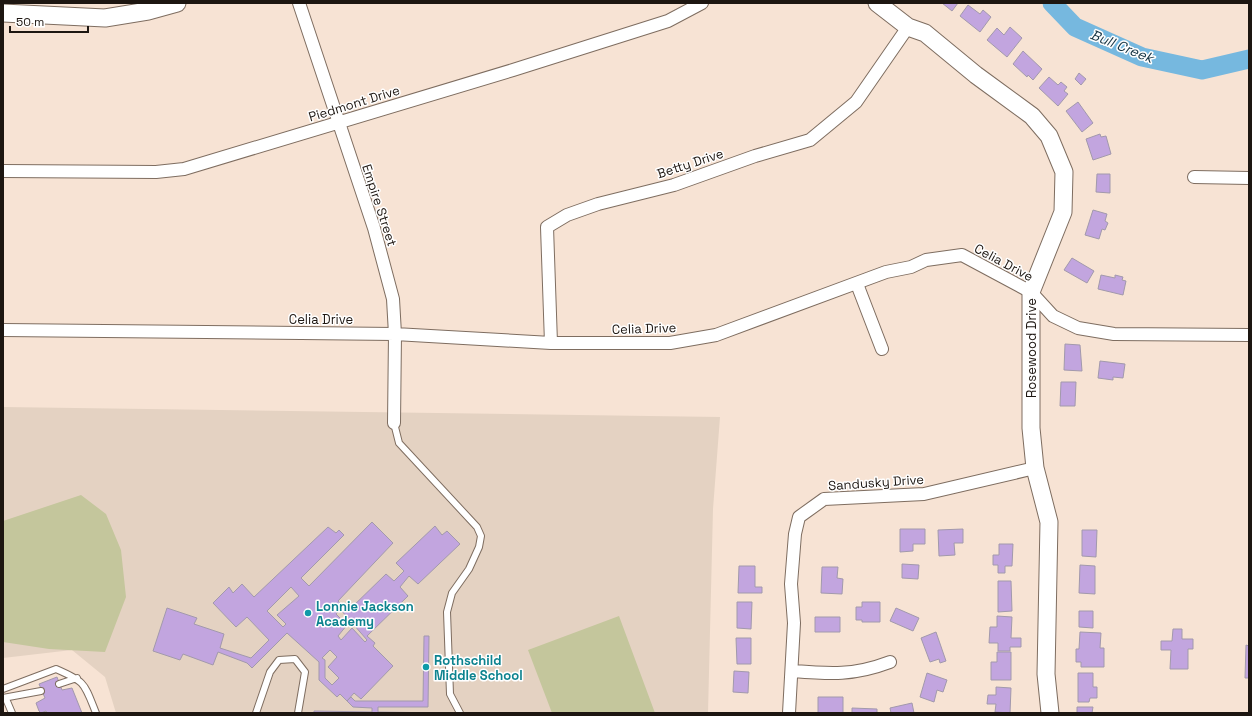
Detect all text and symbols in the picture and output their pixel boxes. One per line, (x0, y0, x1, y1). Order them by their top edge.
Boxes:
scale bar (10, 8, 88, 34)
text: 50 m (16, 14, 44, 30)
water label: Bull Creek (1088, 25, 1158, 67)
street label: Piedmont Drive (306, 82, 402, 125)
street label: Betty Drive (655, 145, 726, 182)
street label: Empire Street (358, 162, 401, 248)
street label: Celia Drive (971, 240, 1036, 285)
street label: Rosewood Drive (1023, 298, 1040, 398)
street label: Celia Drive (289, 311, 353, 328)
street label: Celia Drive (612, 319, 676, 338)
street label: Sandusky Drive (828, 471, 925, 494)
place label: Lonnie Jackson Academy (316, 598, 414, 630)
marker: Lonnie Jackson Academy (303, 608, 313, 618)
place label: Rothschild Middle School (434, 652, 523, 684)
marker: Rothschild Middle School (421, 662, 431, 672)

